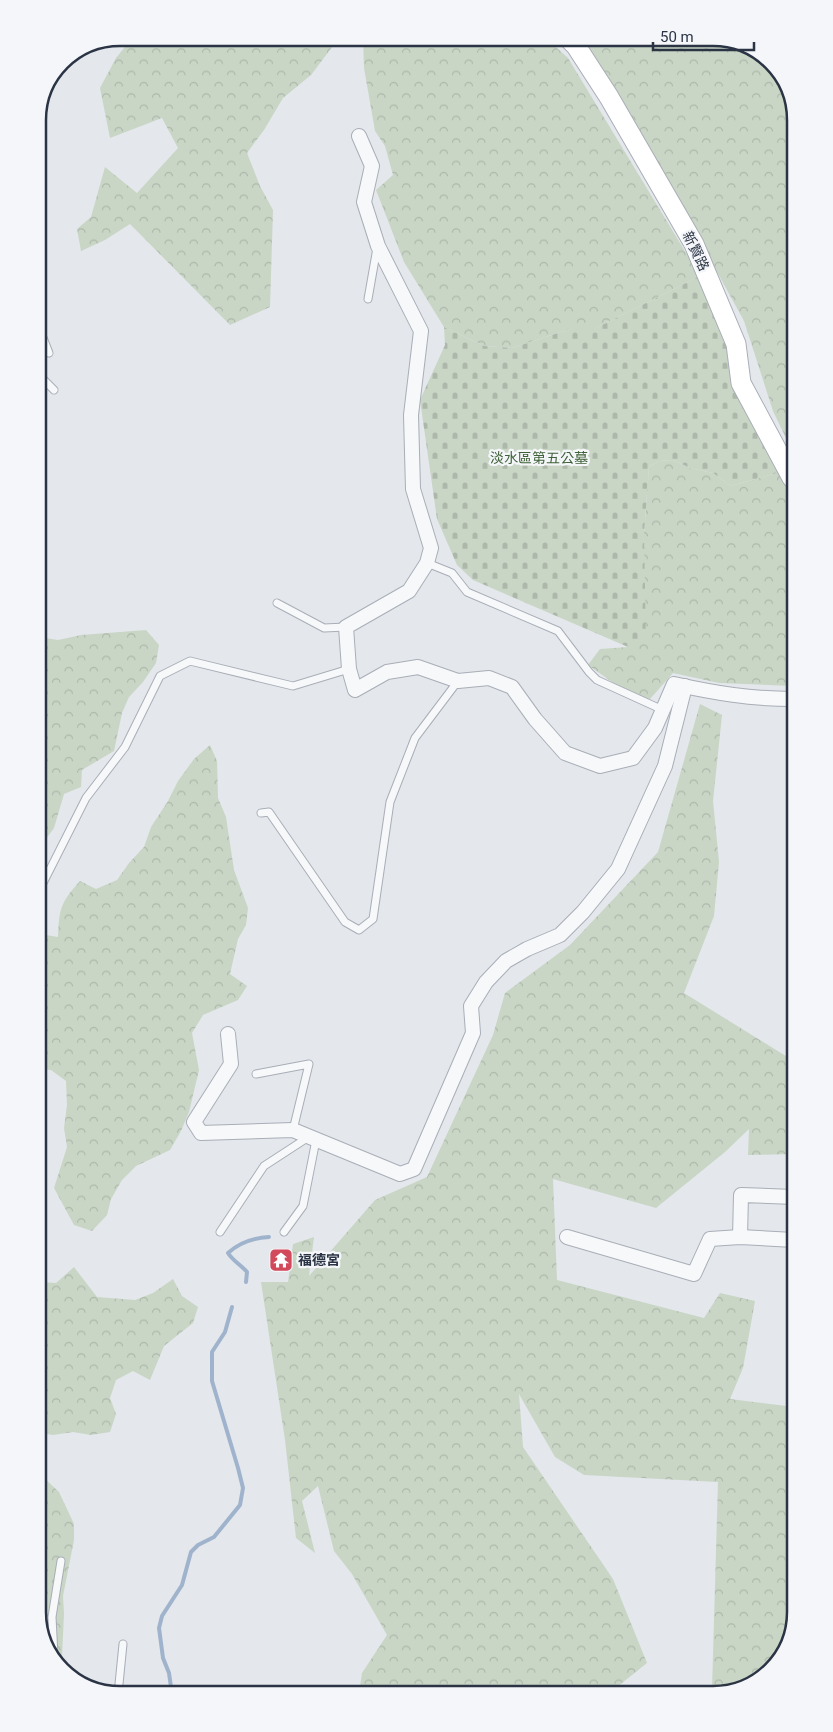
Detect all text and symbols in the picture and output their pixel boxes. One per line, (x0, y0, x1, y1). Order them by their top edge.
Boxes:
scale bar (653, 20, 754, 52)
text: 50 m (660, 28, 694, 46)
street label: 新賢路 (680, 229, 712, 273)
park label: 淡水區第五公墓 (490, 450, 588, 466)
temple icon: 福德宮 (268, 1247, 294, 1273)
place label: 福德宮 (298, 1252, 340, 1268)

